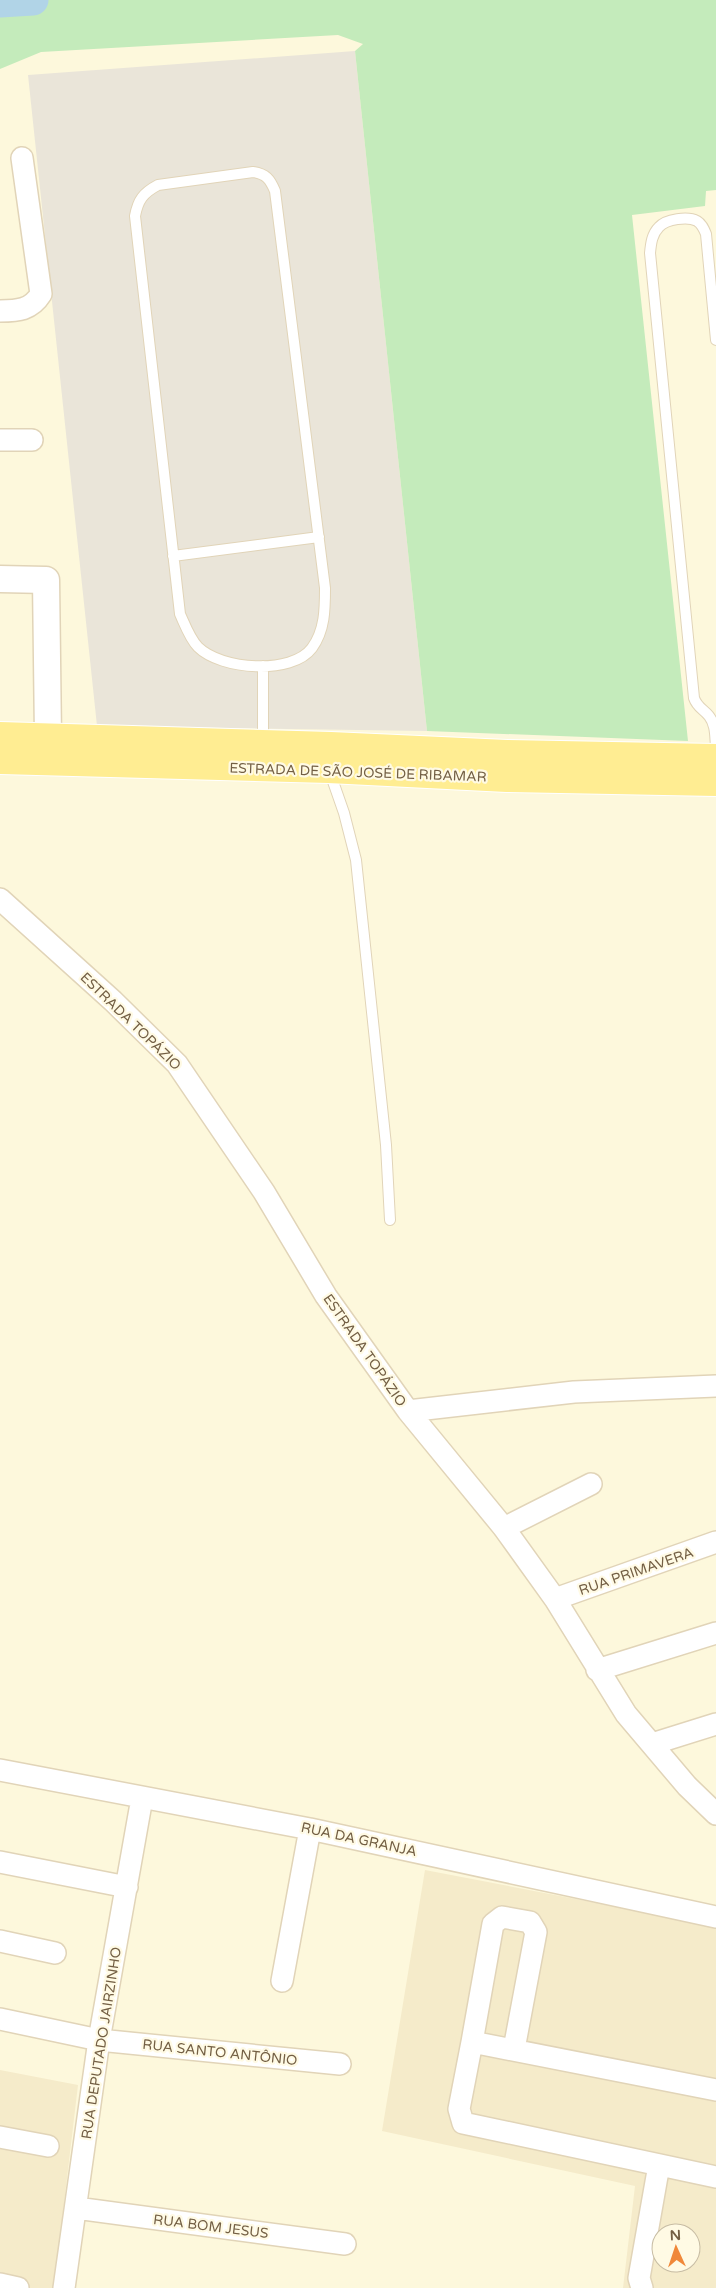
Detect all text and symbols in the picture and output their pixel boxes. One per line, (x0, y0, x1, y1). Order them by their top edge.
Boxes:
street label: ESTRADA DE SÃO JOSÉ DE RIBAMAR (229, 760, 487, 785)
street label: ESTRADA TOPÁZIO (77, 969, 185, 1074)
street label: ESTRADA TOPÁZIO (319, 1291, 410, 1410)
street label: RUA PRIMAVERA (577, 1544, 696, 1599)
street label: RUA DA GRANJA (299, 1819, 418, 1860)
street label: RUA DEPUTADO JAIRZINHO (78, 1946, 125, 2140)
street label: RUA SANTO ANTÔNIO (142, 2036, 298, 2069)
street label: RUA BOM JESUS (152, 2211, 270, 2242)
north arrow (651, 2223, 701, 2273)
text: N (669, 2227, 681, 2244)

